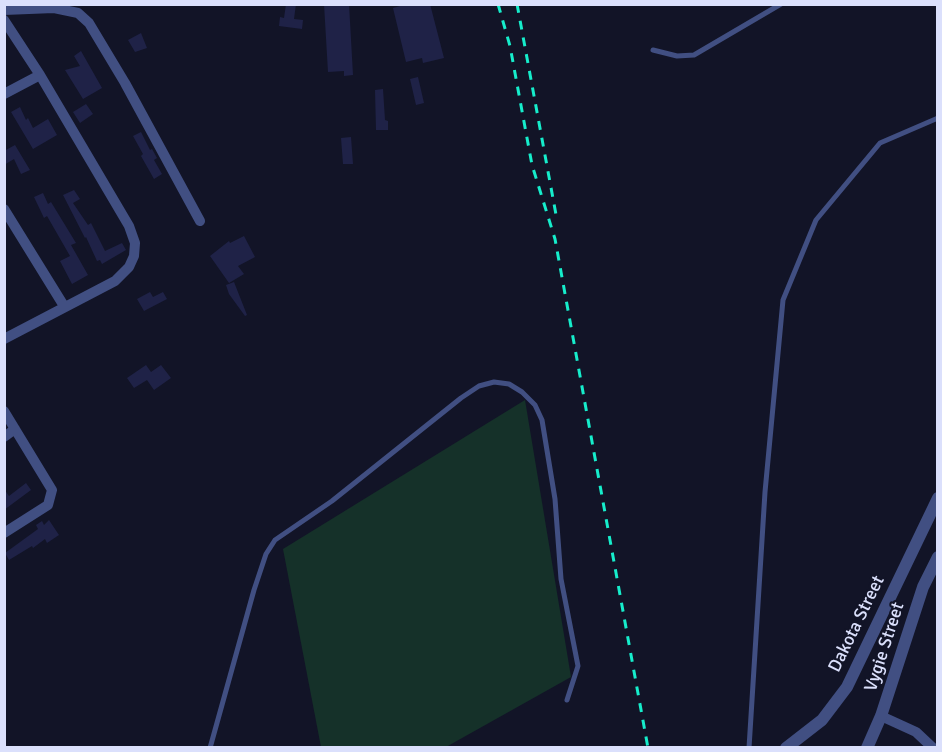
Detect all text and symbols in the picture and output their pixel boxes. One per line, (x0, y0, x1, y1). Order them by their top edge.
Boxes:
street label: Dakota Street (824, 572, 890, 676)
street label: Vygie Street (860, 600, 910, 694)

